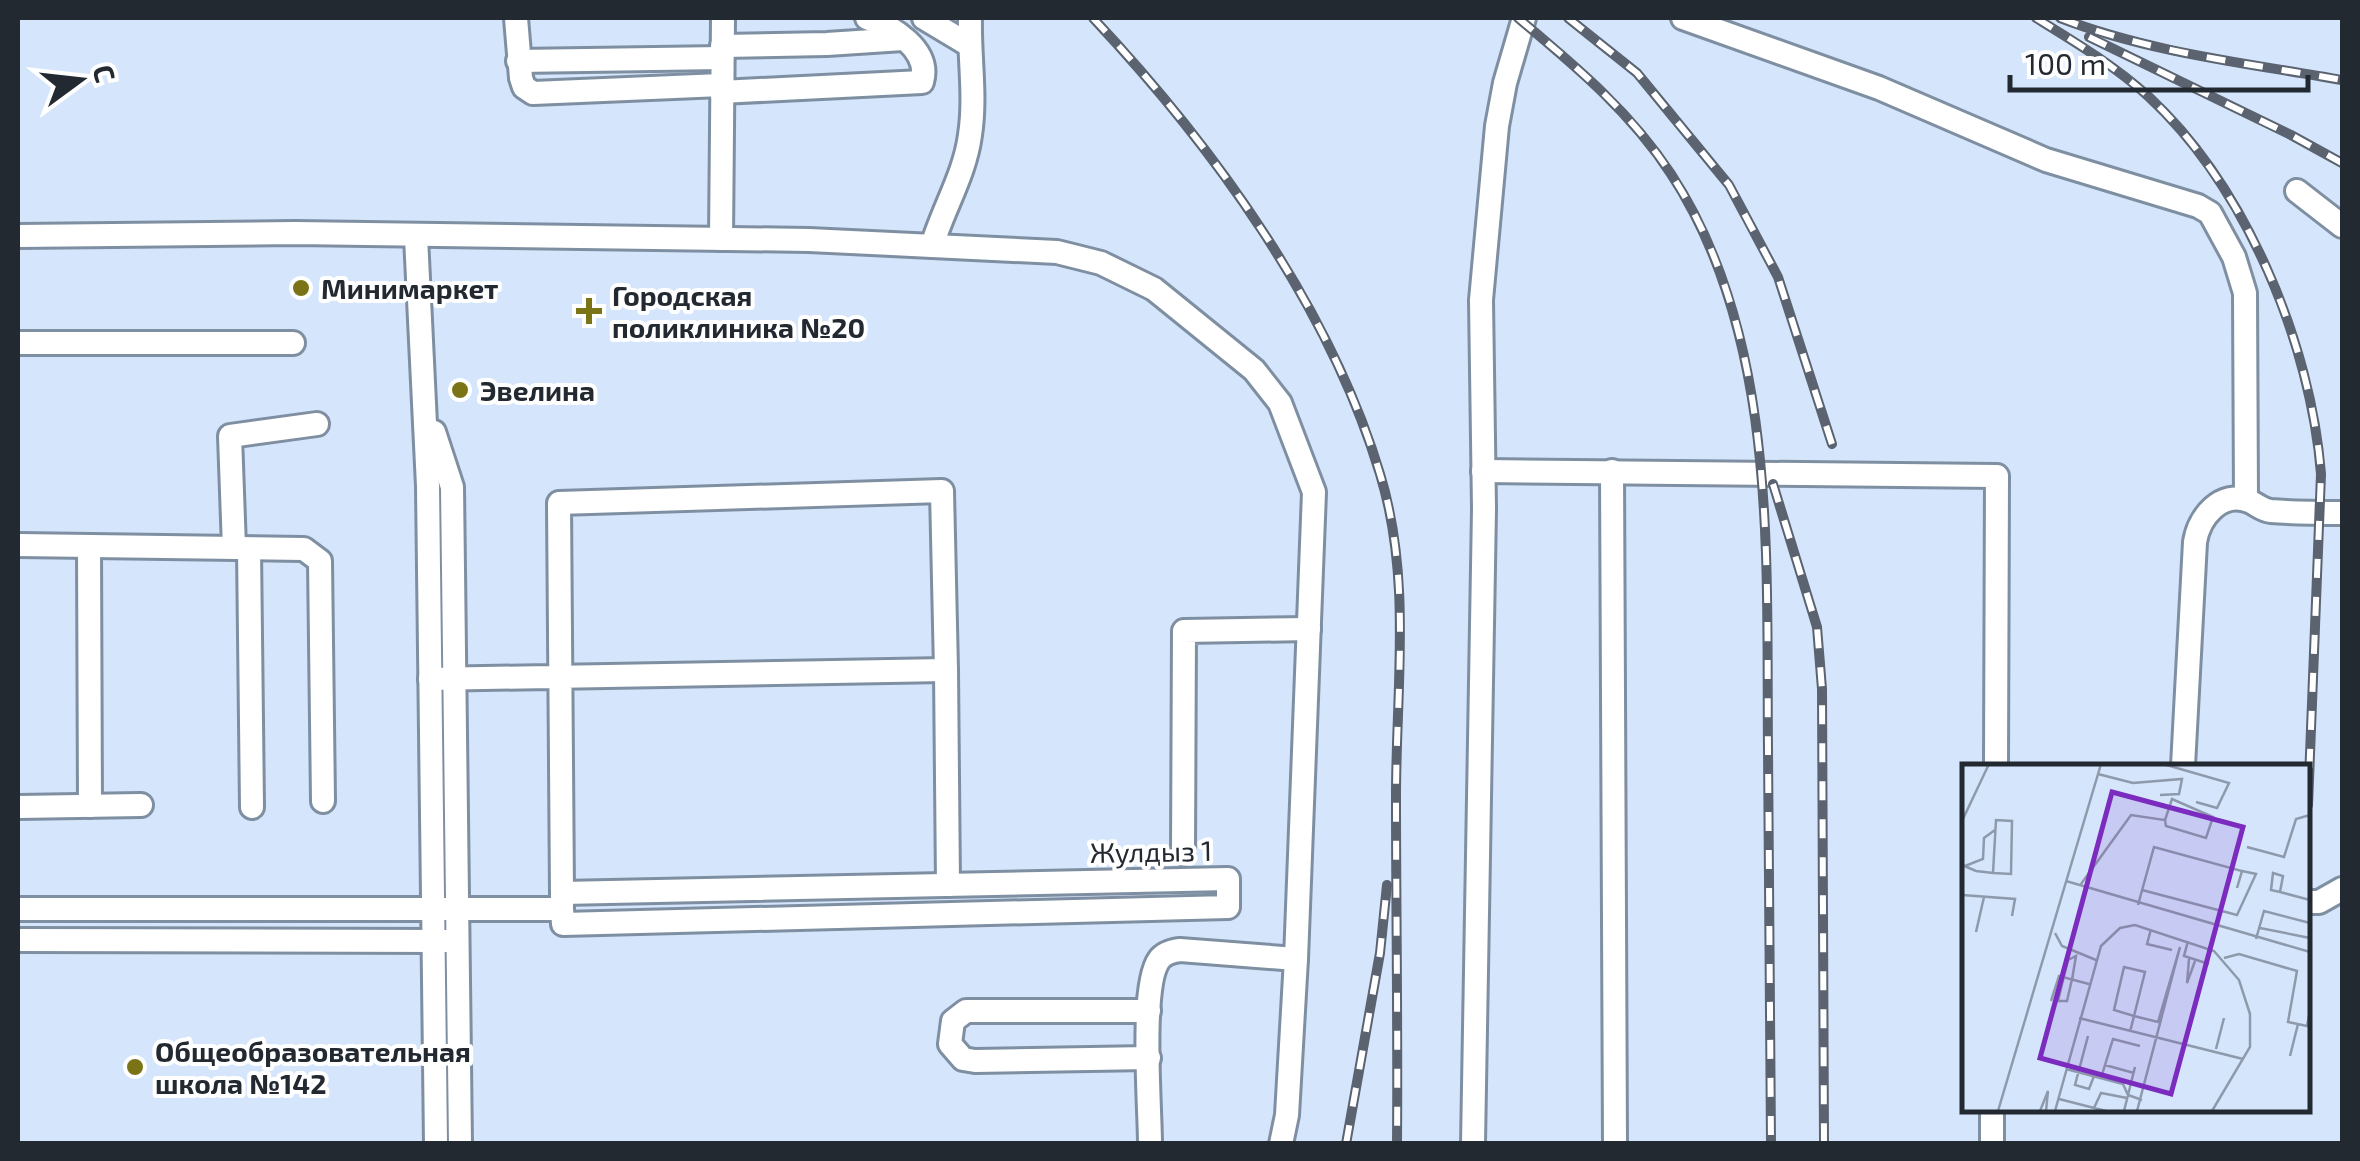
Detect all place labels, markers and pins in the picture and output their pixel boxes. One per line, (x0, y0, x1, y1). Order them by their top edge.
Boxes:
place label: Минимаркет (321, 271, 498, 305)
marker: Минимаркет (290, 277, 312, 299)
place label: Городская поликлиника №20 (612, 278, 865, 344)
marker: Городская поликлиника №20 (576, 298, 602, 324)
place label: Эвелина (480, 373, 595, 407)
marker: Эвелина (449, 379, 471, 401)
place label: Общеобразовательная школа №142 (155, 1034, 471, 1100)
marker: Общеобразовательная школа №142 (124, 1056, 146, 1078)

